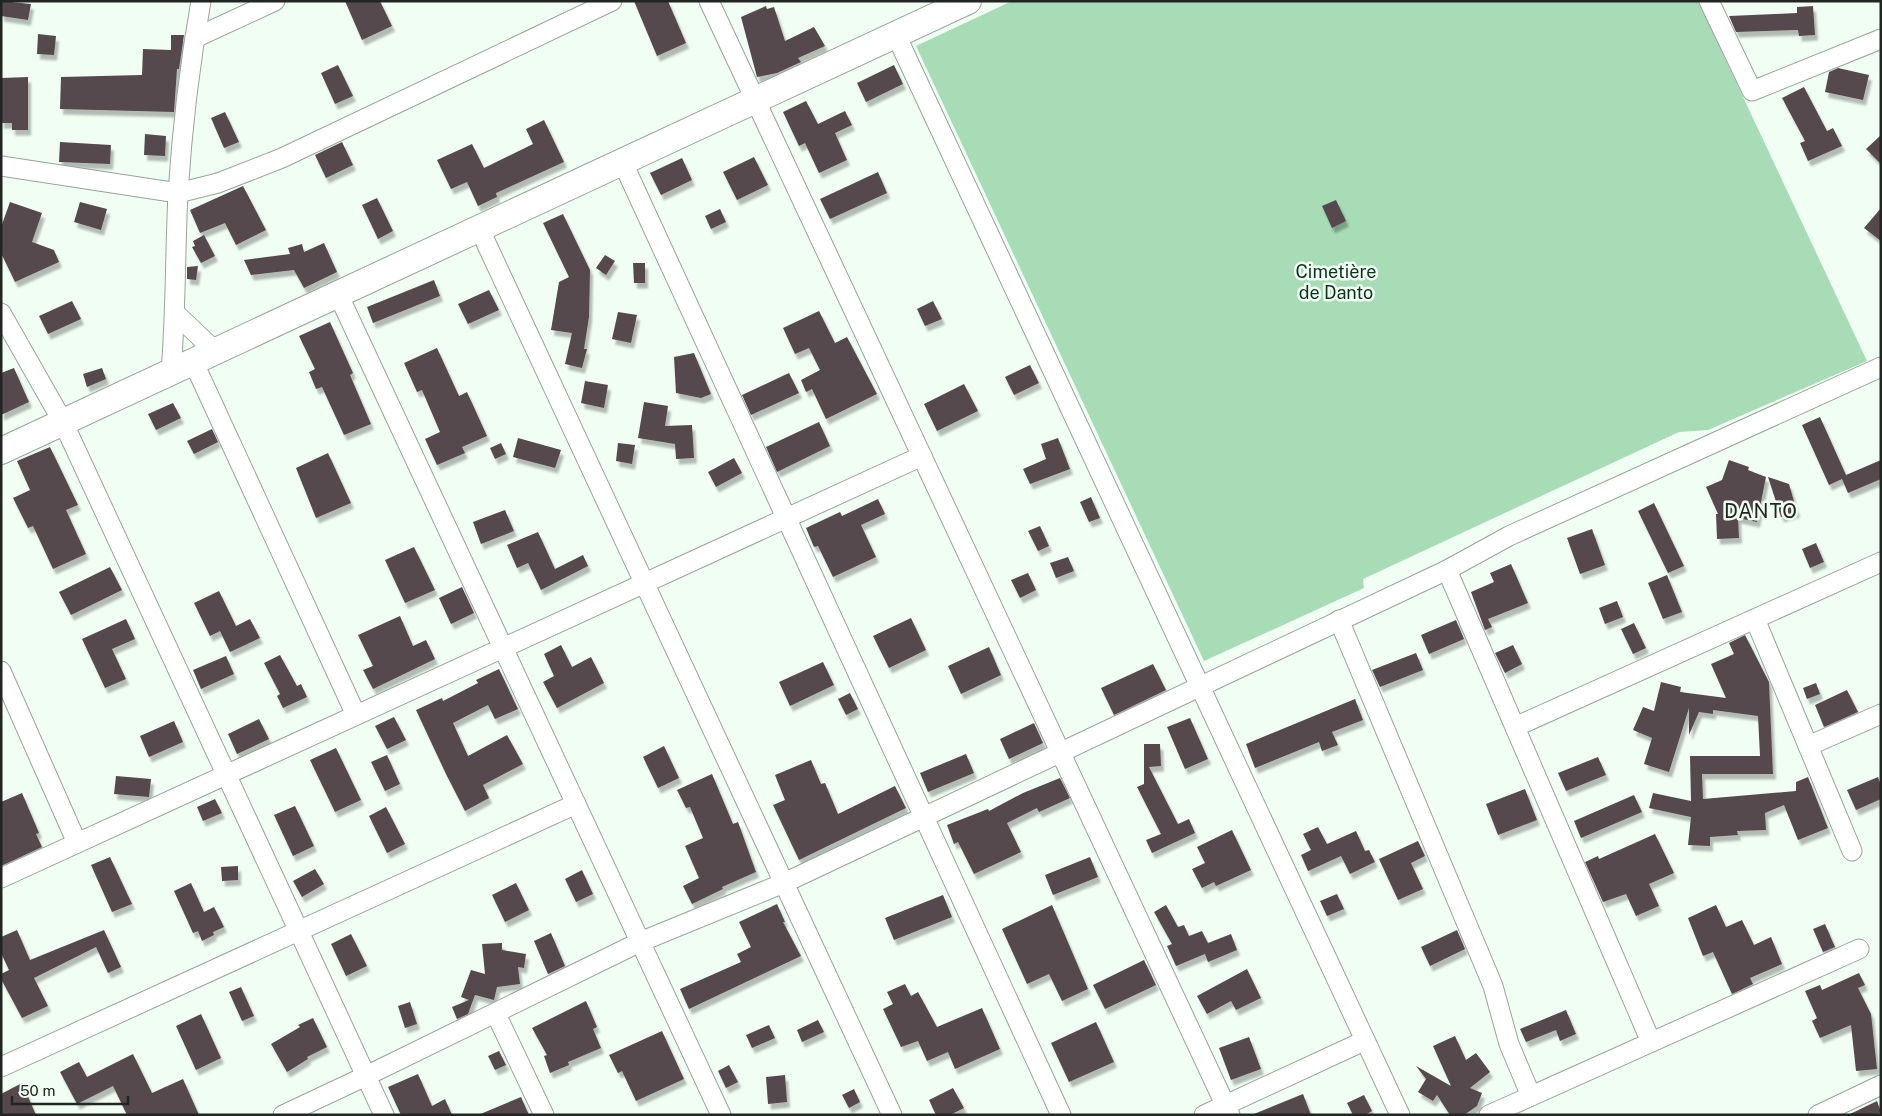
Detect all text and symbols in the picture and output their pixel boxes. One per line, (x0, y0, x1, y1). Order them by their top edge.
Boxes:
park label: Cimetière de Danto (1295, 261, 1377, 303)
district label: DANTO (1724, 499, 1798, 523)
scale bar (12, 1074, 129, 1106)
text: 50 m (20, 1082, 55, 1099)

